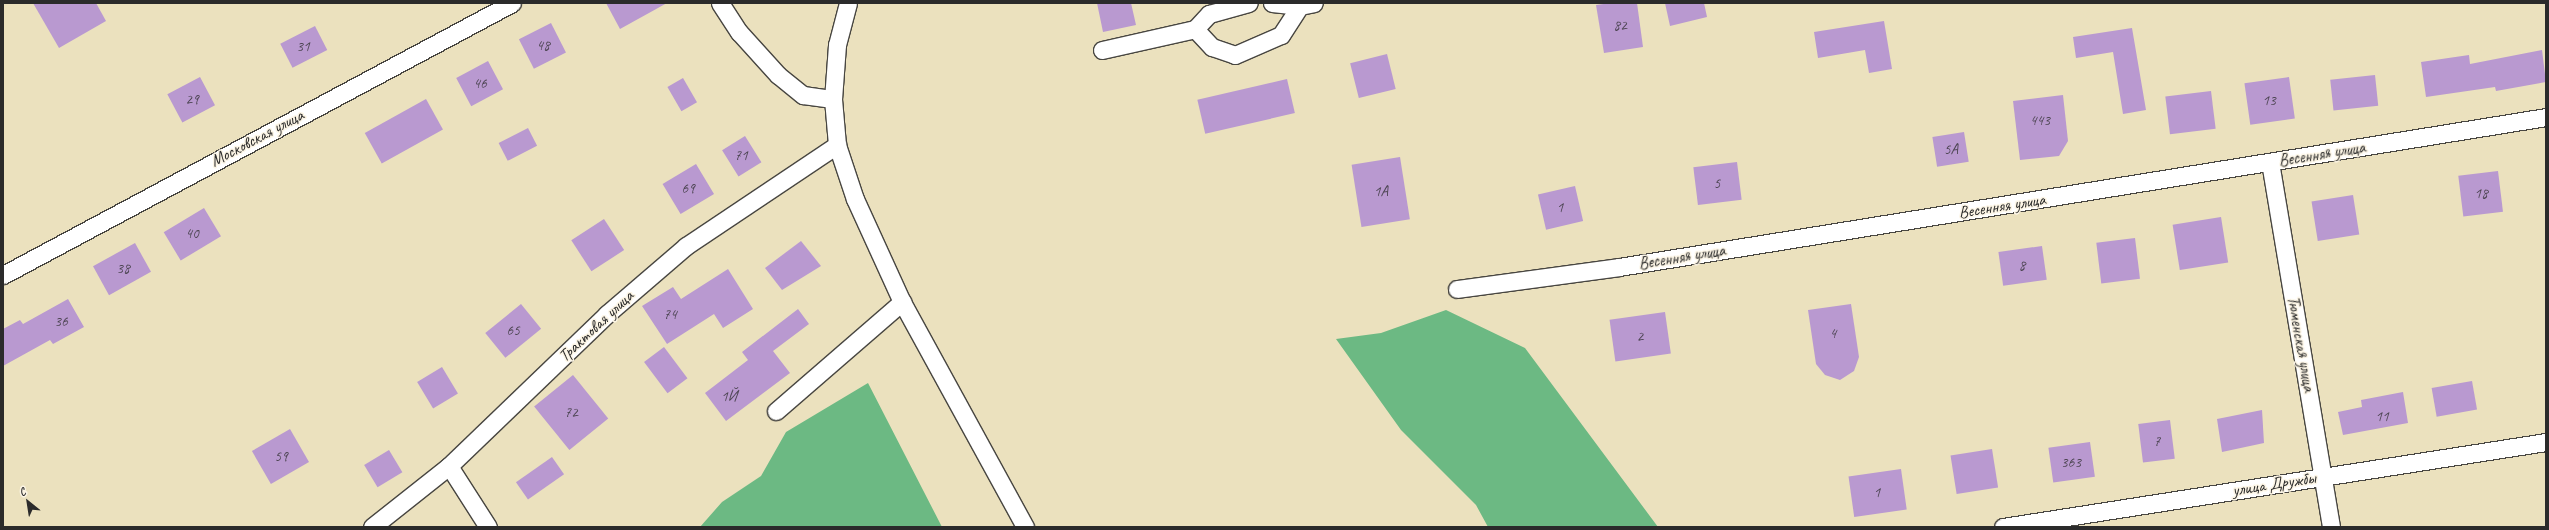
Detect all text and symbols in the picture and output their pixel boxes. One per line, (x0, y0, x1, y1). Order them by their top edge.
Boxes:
house number: 82 (1613, 17, 1627, 35)
house number: 48 (536, 37, 550, 55)
house number: 31 (296, 38, 310, 56)
house number: 46 (473, 75, 487, 93)
house number: 29 (185, 91, 199, 109)
house number: 13 (2262, 92, 2276, 110)
street label: Московская улица (206, 105, 308, 171)
house number: 443 (2030, 112, 2050, 130)
street label: Весенняя улица (2277, 137, 2367, 171)
house number: 5А (1944, 141, 1958, 159)
house number: 71 (734, 147, 748, 165)
house number: 5 (1714, 175, 1720, 193)
house number: 69 (681, 180, 695, 198)
house number: 1А (1374, 183, 1388, 201)
house number: 18 (2474, 185, 2488, 203)
street label: Весенняя улица (1957, 189, 2047, 223)
house number: 1 (1557, 199, 1563, 217)
house number: 40 (185, 225, 199, 243)
street label: Весенняя улица (1637, 240, 1727, 274)
house number: 8 (2019, 257, 2025, 275)
house number: 38 (116, 260, 130, 278)
street label: Трактовая улица (554, 285, 638, 367)
street label: Тюменская улица (2282, 294, 2320, 394)
house number: 74 (663, 306, 677, 324)
house number: 36 (54, 313, 68, 331)
house number: 65 (506, 322, 520, 340)
house number: 4 (1830, 325, 1836, 343)
house number: 2 (1637, 328, 1643, 346)
house number: 1Й (721, 388, 737, 406)
house number: 72 (564, 404, 578, 422)
house number: 11 (2375, 408, 2389, 426)
house number: 7 (2154, 433, 2160, 451)
house number: 59 (274, 448, 288, 466)
house number: 363 (2061, 454, 2081, 472)
street label: улица Дружбы (2231, 467, 2317, 501)
north arrow (8, 482, 48, 522)
text: С (16, 484, 28, 499)
house number: 1 (1874, 484, 1880, 502)

